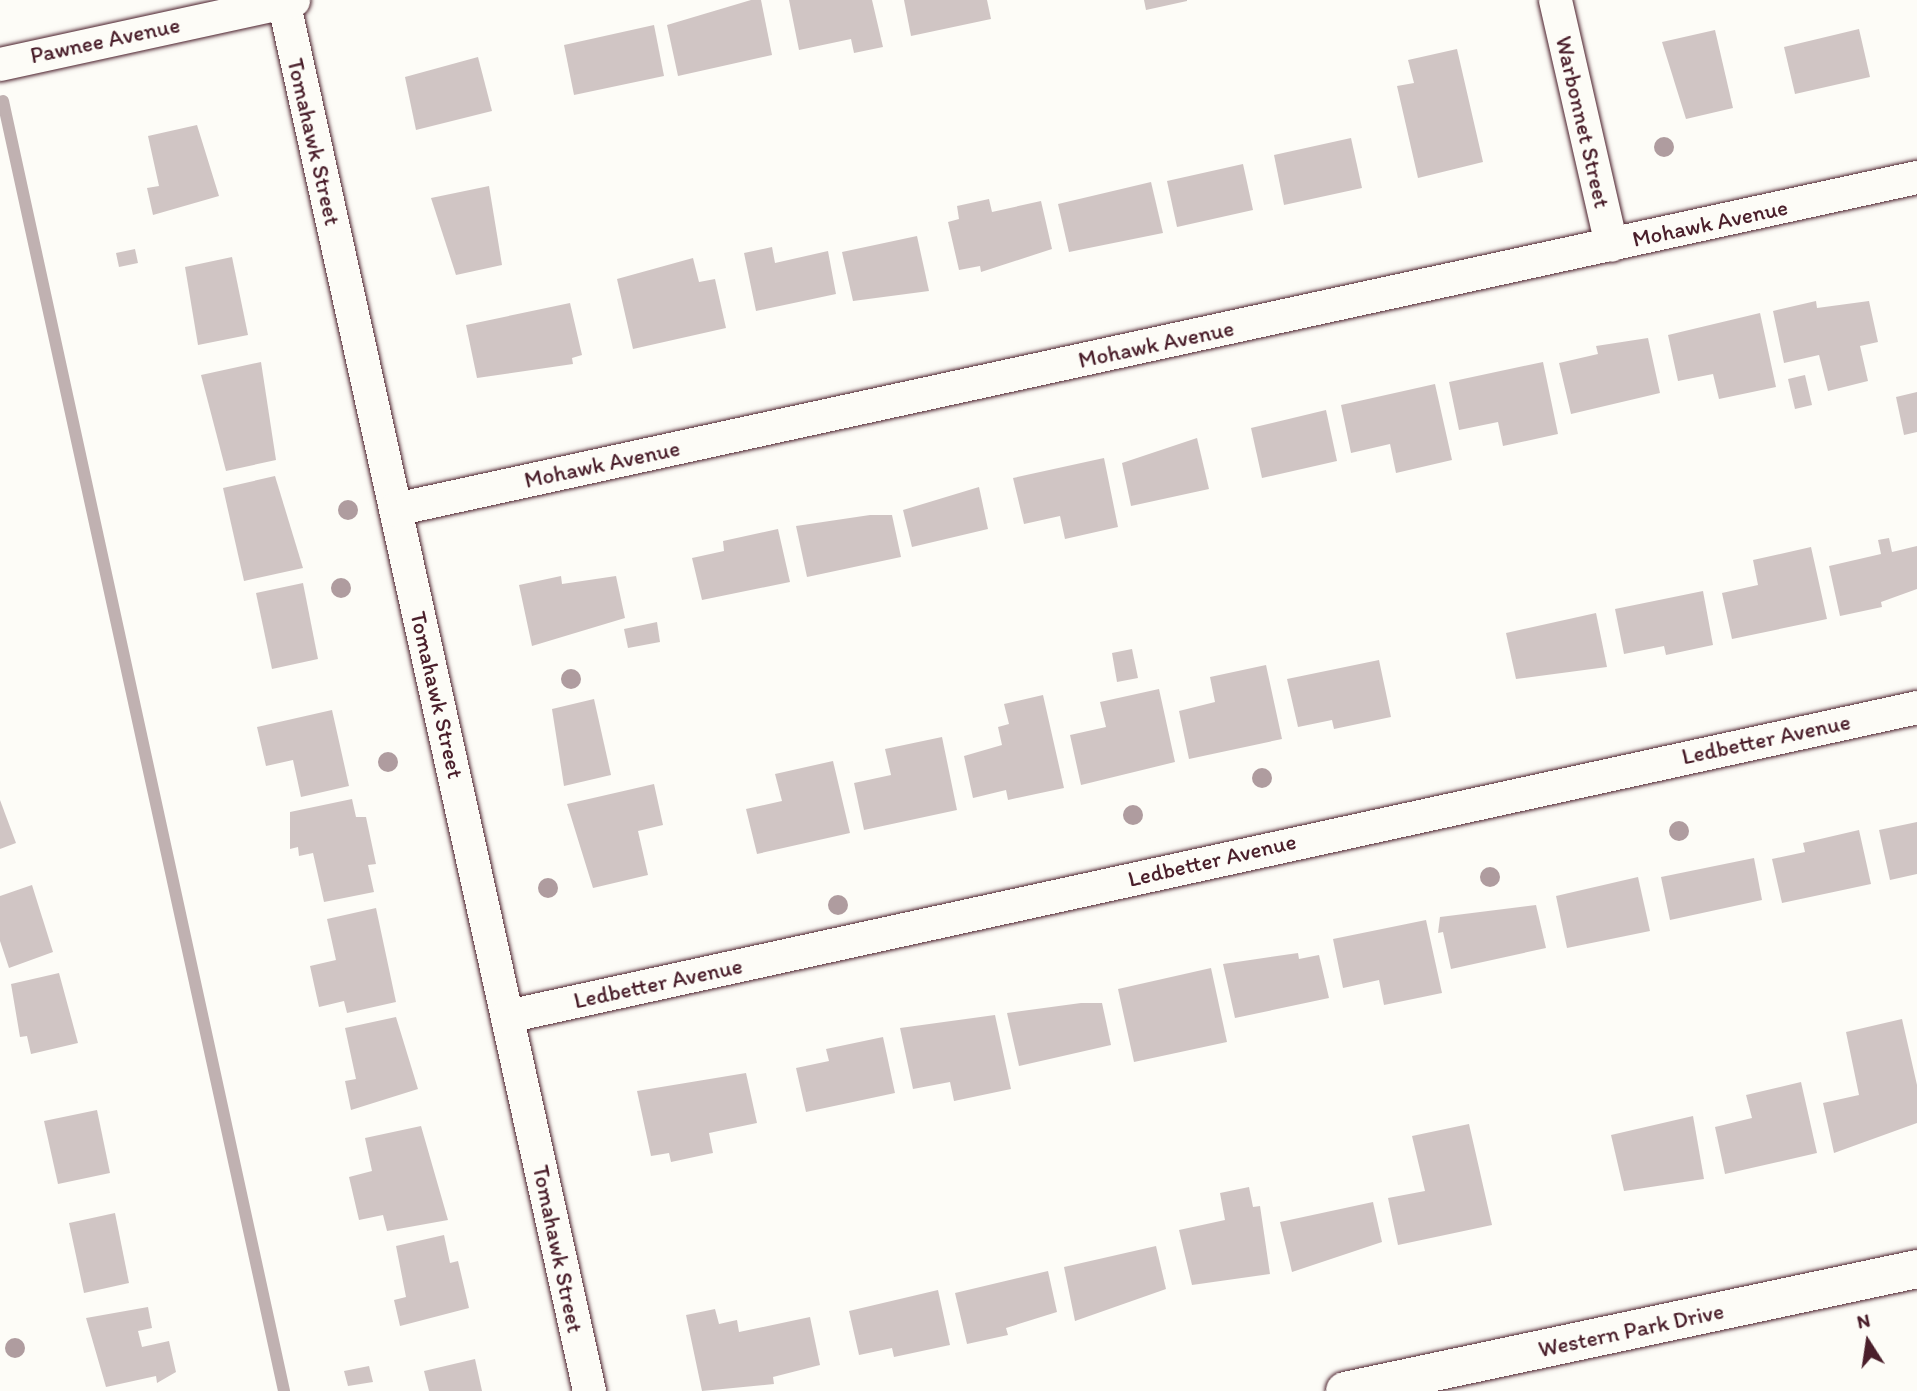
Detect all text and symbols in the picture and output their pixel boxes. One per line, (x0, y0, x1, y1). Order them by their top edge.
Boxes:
street label: Pawnee Avenue (28, 11, 182, 69)
street label: Warbonnet Street (1550, 34, 1616, 210)
street label: Tomahawk Street (281, 56, 347, 228)
street label: Mohawk Avenue (1630, 193, 1790, 253)
street label: Mohawk Avenue (1076, 314, 1236, 374)
street label: Mohawk Avenue (522, 434, 682, 494)
street label: Tomahawk Street (404, 609, 470, 781)
street label: Ledbetter Avenue (1679, 708, 1853, 770)
street label: Ledbetter Avenue (1125, 827, 1299, 893)
street label: Ledbetter Avenue (571, 952, 745, 1014)
street label: Tomahawk Street (527, 1163, 589, 1335)
street label: Western Park Drive (1536, 1297, 1726, 1363)
north arrow (1833, 1307, 1903, 1377)
text: N (1855, 1308, 1872, 1334)

